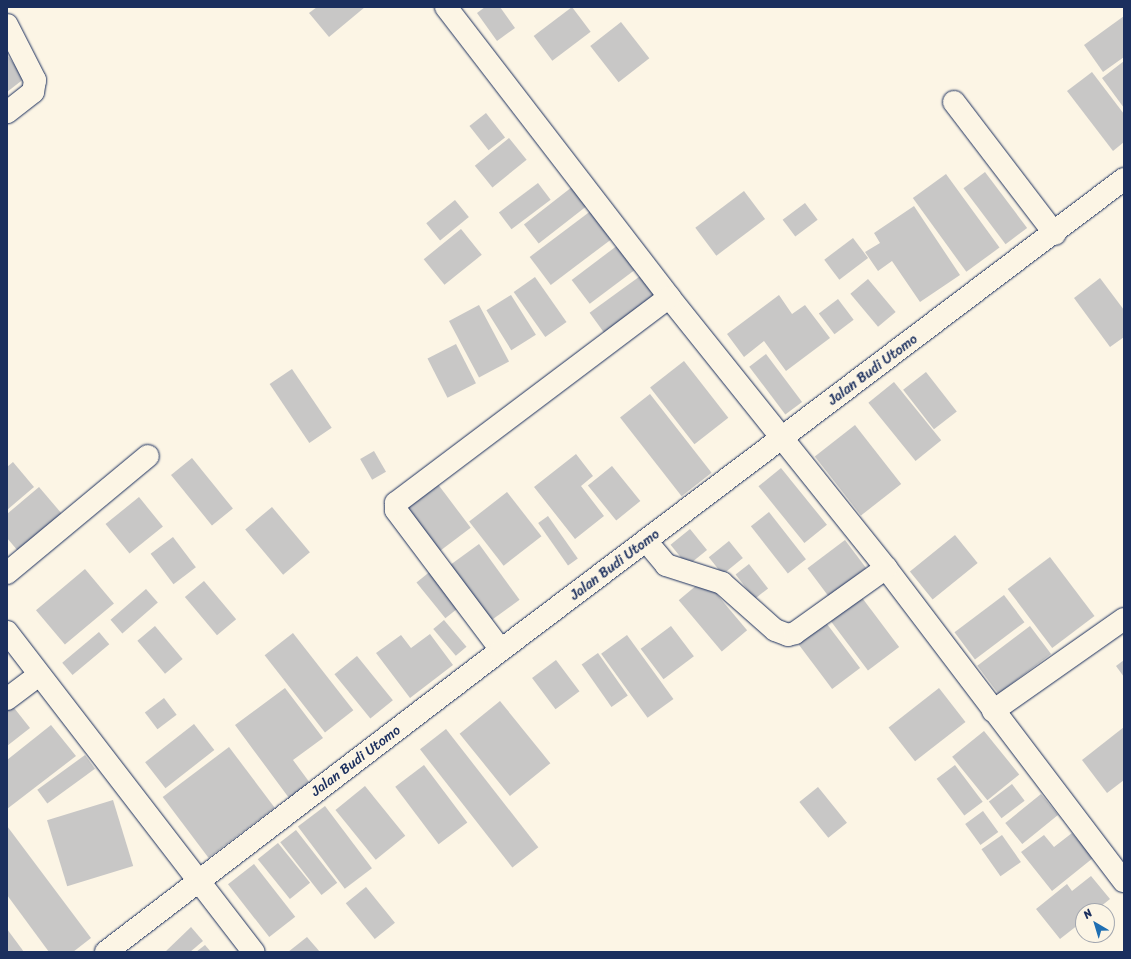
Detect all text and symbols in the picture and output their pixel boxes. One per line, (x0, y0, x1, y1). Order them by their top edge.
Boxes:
street label: Jalan Budi Utomo (825, 331, 921, 409)
street label: Jalan Budi Utomo (567, 526, 663, 604)
street label: Jalan Budi Utomo (308, 722, 404, 800)
north arrow (1075, 903, 1115, 943)
text: N (1079, 904, 1097, 924)

